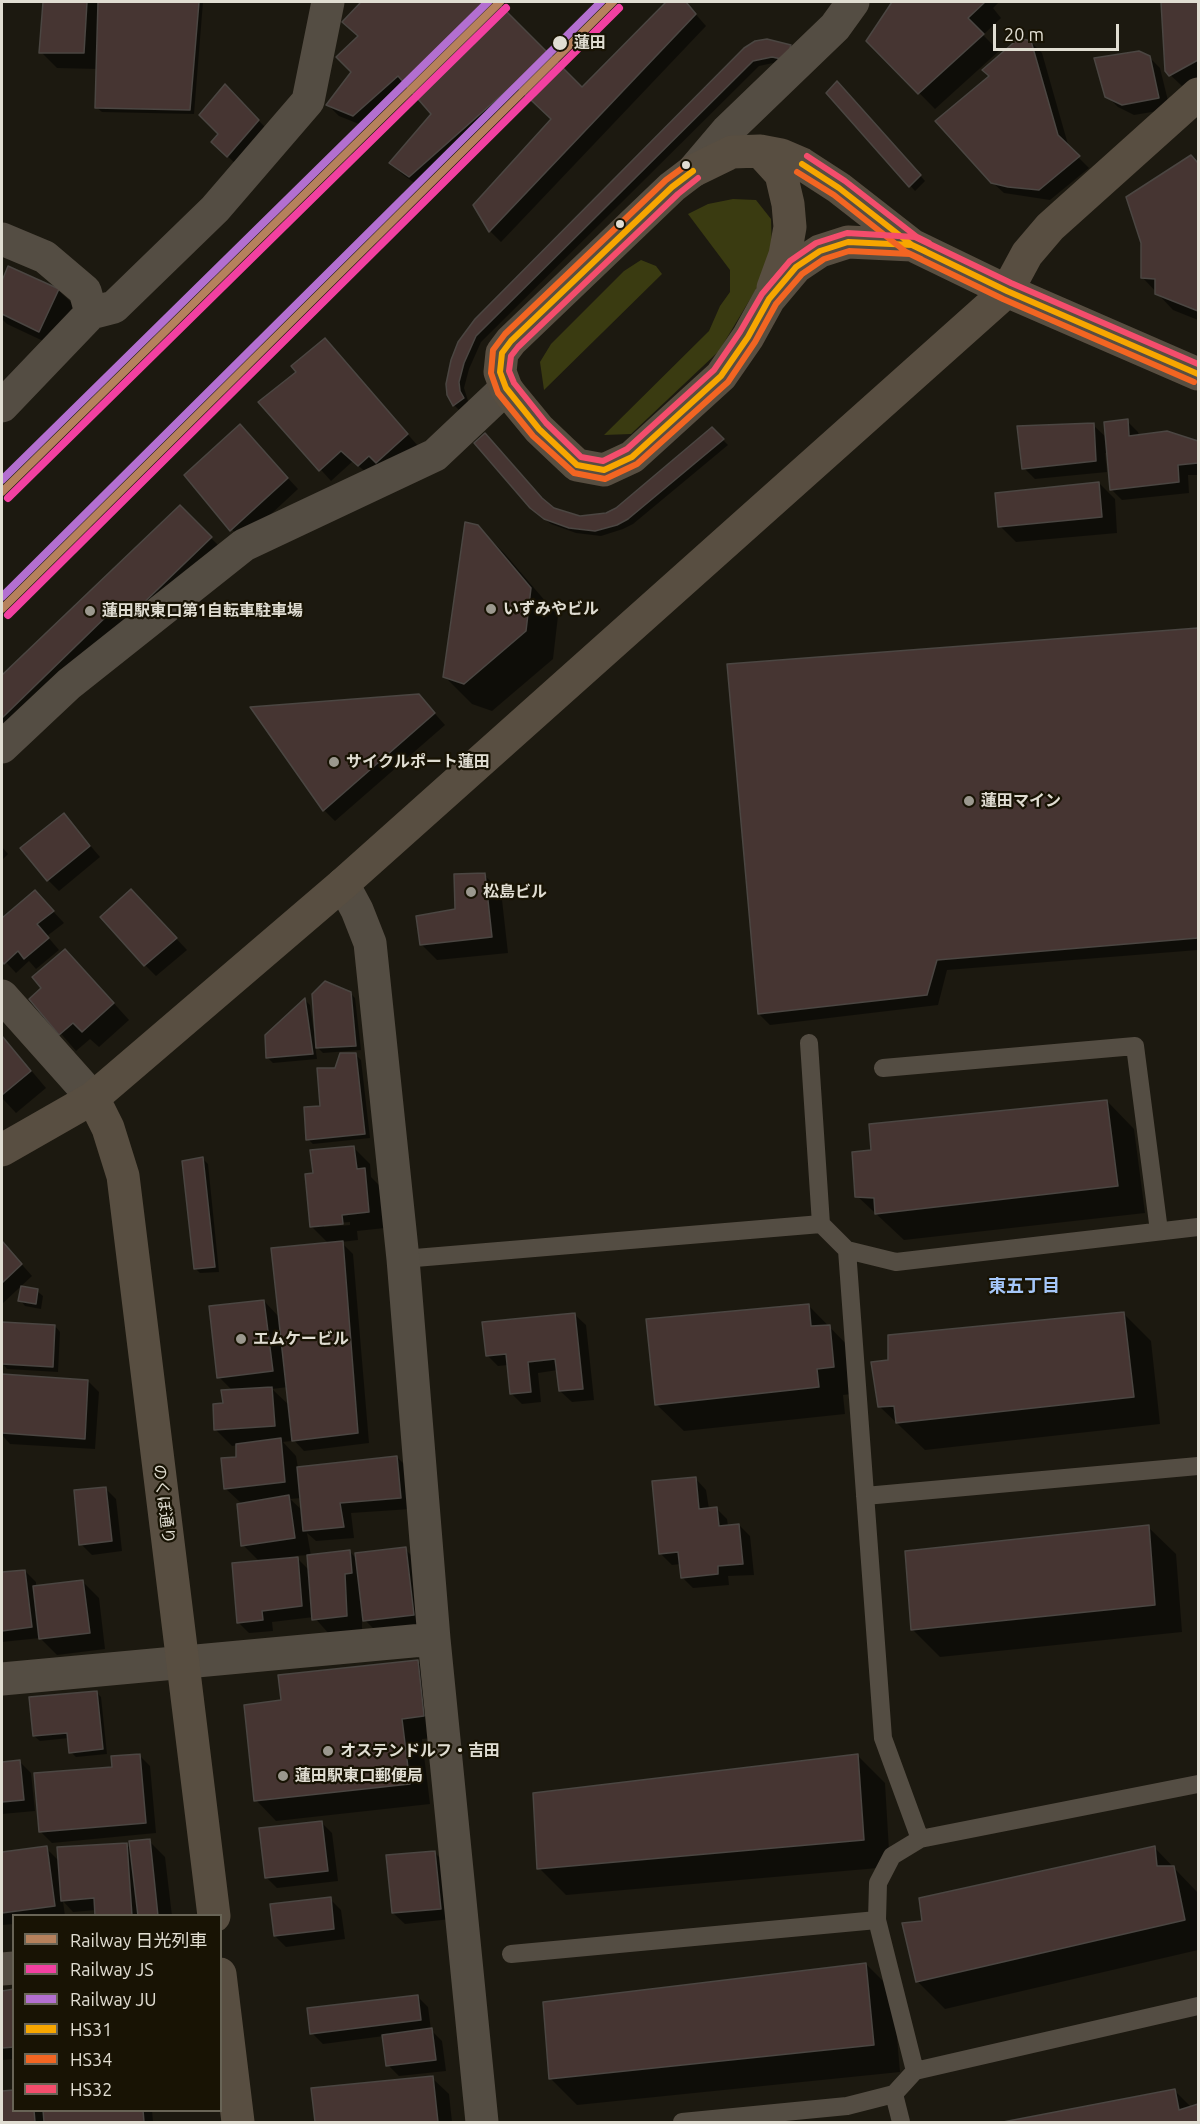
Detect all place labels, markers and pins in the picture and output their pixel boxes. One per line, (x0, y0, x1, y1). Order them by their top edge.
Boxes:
place label: 蓮田 (574, 33, 606, 53)
marker: 蓮田 (551, 34, 569, 52)
unlabelled marker (680, 159, 692, 171)
unlabelled marker (614, 218, 626, 230)
place label: いずみやビル (503, 599, 599, 619)
place label: 蓮田駅東口第1自転車駐車場 (102, 601, 303, 621)
marker: いずみやビル (484, 602, 498, 616)
marker: 蓮田駅東口第1自転車駐車場 (83, 604, 97, 618)
place label: サイクルポート蓮田 (346, 752, 490, 772)
marker: サイクルポート蓮田 (327, 755, 341, 769)
place label: 蓮田マイン (981, 791, 1061, 811)
marker: 蓮田マイン (962, 794, 976, 808)
place label: 松島ビル (483, 882, 547, 902)
marker: 松島ビル (464, 885, 478, 899)
place label: エムケービル (253, 1329, 349, 1349)
marker: エムケービル (234, 1332, 248, 1346)
place label: オステンドルフ・吉田 (340, 1741, 500, 1761)
marker: オステンドルフ・吉田 (321, 1744, 335, 1758)
place label: 蓮田駅東口郵便局 (295, 1766, 423, 1786)
marker: 蓮田駅東口郵便局 (276, 1769, 290, 1783)

